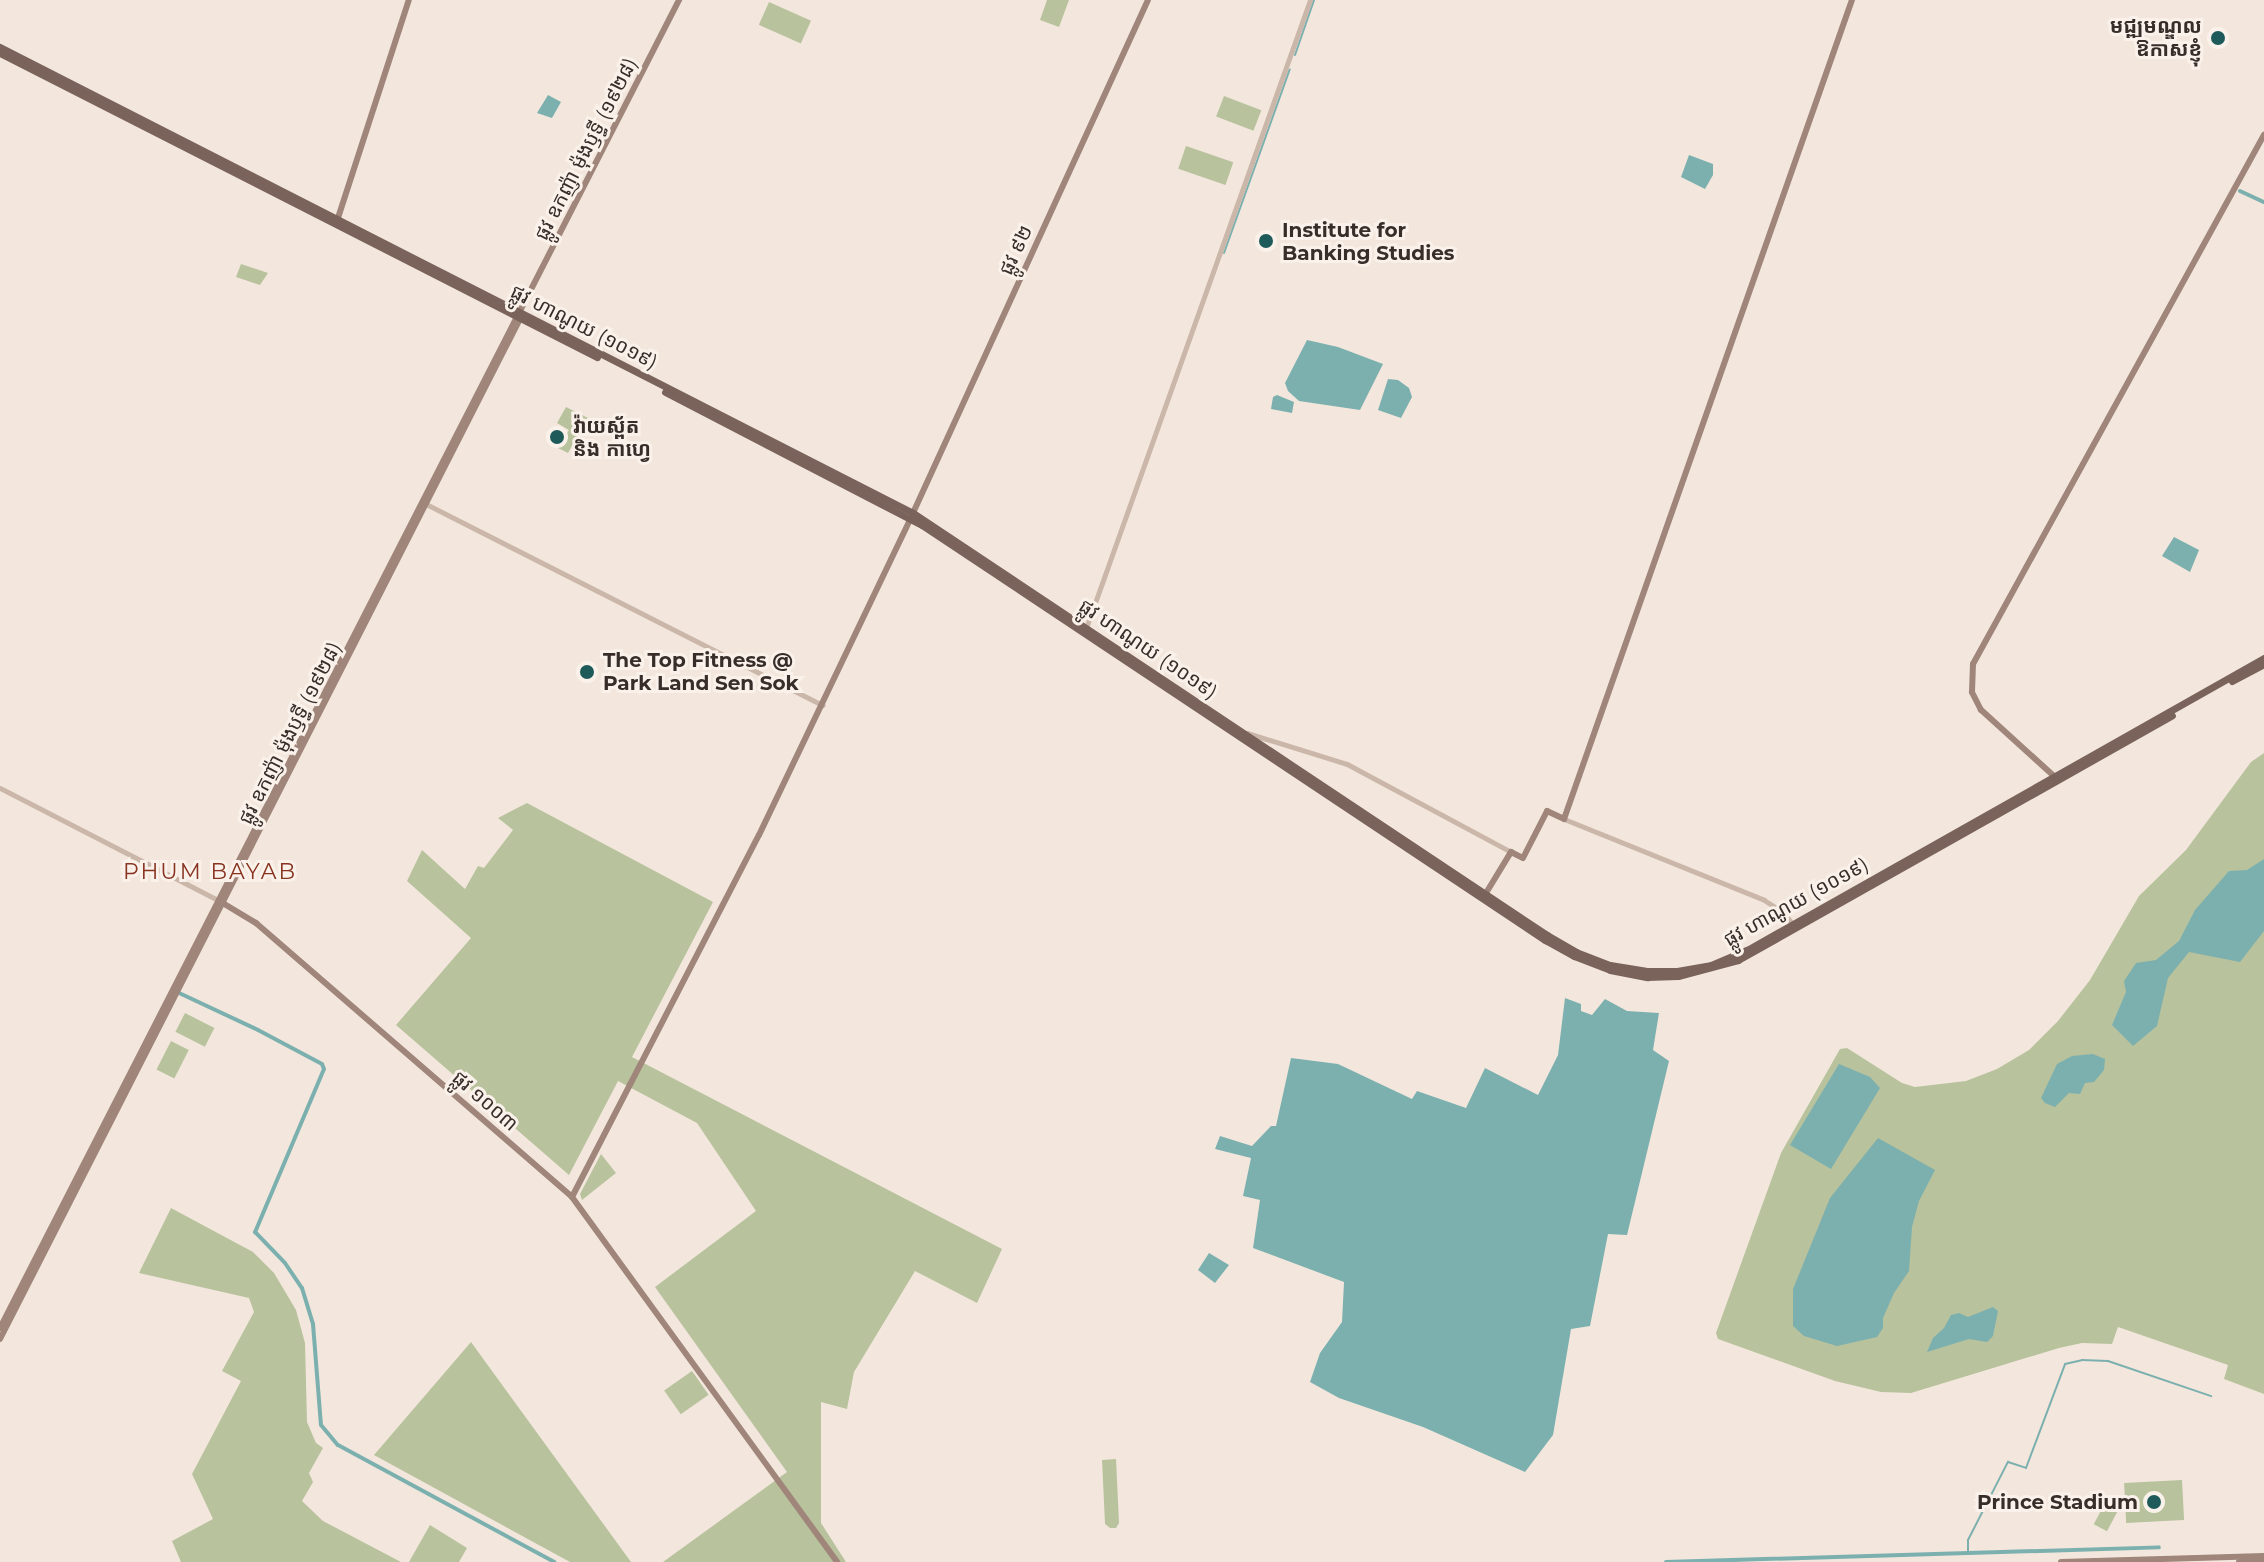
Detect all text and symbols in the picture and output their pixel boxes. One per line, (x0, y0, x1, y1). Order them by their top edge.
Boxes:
place label: មជ្ឍមណ្ឌល ឱកាសខ្ញុំ (2110, 14, 2202, 61)
marker: មជ្ឍមណ្ឌល ឱកាសខ្ញុំ (2209, 29, 2227, 47)
street label: ផ្លូវ ឧកញ៉ា ម៉ុងឫទ្ធី (១៩២៨) (530, 54, 642, 244)
place label: Institute for Banking Studies (1282, 218, 1454, 265)
street label: ផ្លូវ ៩២ (994, 221, 1038, 279)
marker: Institute for Banking Studies (1257, 232, 1275, 250)
street label: ផ្លូវ ហាណូយ (១០១៩) (506, 280, 662, 374)
place label: វ៉ាយស្ព័ត និង កាហ្វេ (573, 414, 651, 461)
marker: វ៉ាយស្ព័ត និង កាហ្វេ (548, 428, 566, 446)
street label: ផ្លូវ ហាណូយ (១០១៩) (1074, 594, 1222, 704)
street label: ផ្លូវ ឧកញ៉ា ម៉ុងឫទ្ធី (១៩២៨) (234, 638, 346, 828)
place label: The Top Fitness @ Park Land Sen Sok (603, 648, 799, 695)
marker: The Top Fitness @ Park Land Sen Sok (578, 663, 596, 681)
street label: ផ្លូវ ហាណូយ (១០១៩) (1719, 852, 1873, 952)
district label: PHUM BAYAB (123, 859, 297, 885)
street label: ផ្លូវ ១០០៣ (447, 1066, 523, 1136)
place label: Prince Stadium (1977, 1490, 2138, 1514)
marker: Prince Stadium (2145, 1493, 2163, 1511)

